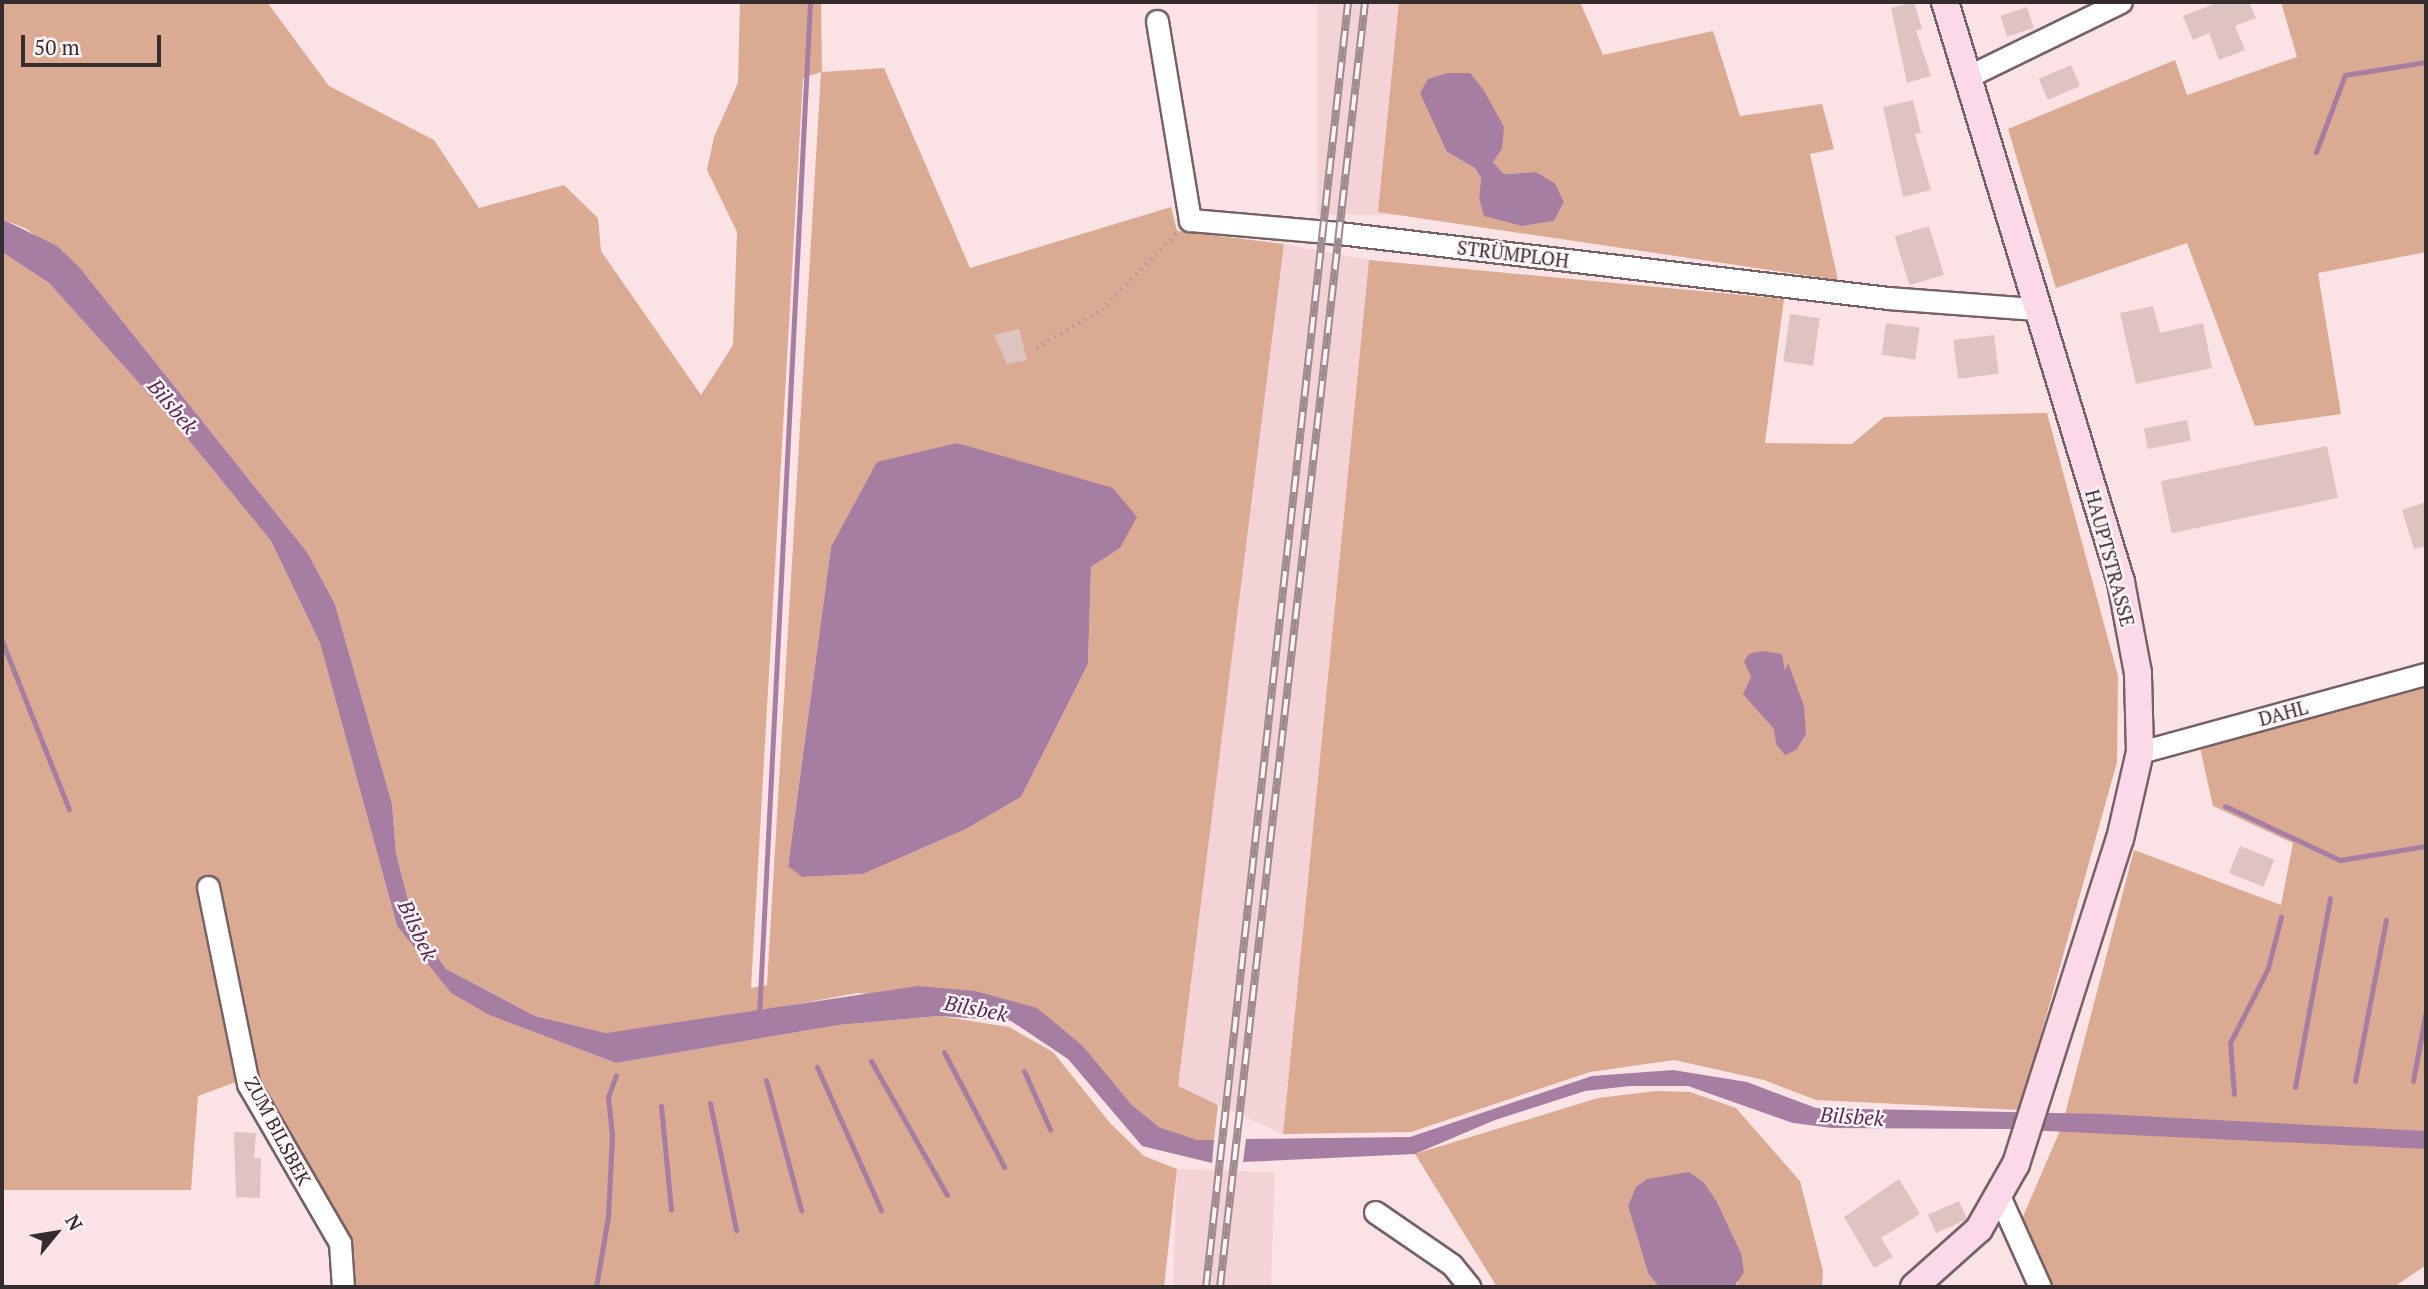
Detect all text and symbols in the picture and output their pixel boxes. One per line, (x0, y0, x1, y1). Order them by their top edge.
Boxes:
scale bar (24, 21, 164, 65)
text: 50 m (34, 33, 80, 61)
street label: STRÜMPLOH (1456, 236, 1570, 272)
water label: Bilsbek (143, 373, 203, 439)
street label: HAUPTSTRASSE (2081, 487, 2139, 629)
street label: DAHL (2256, 696, 2310, 730)
water label: Bilsbek (393, 896, 443, 964)
water label: Bilsbek (942, 990, 1010, 1026)
street label: ZUM BILSBEK (240, 1073, 316, 1189)
water label: Bilsbek (1819, 1101, 1885, 1131)
north arrow (21, 1198, 91, 1268)
text: N (60, 1210, 89, 1235)

